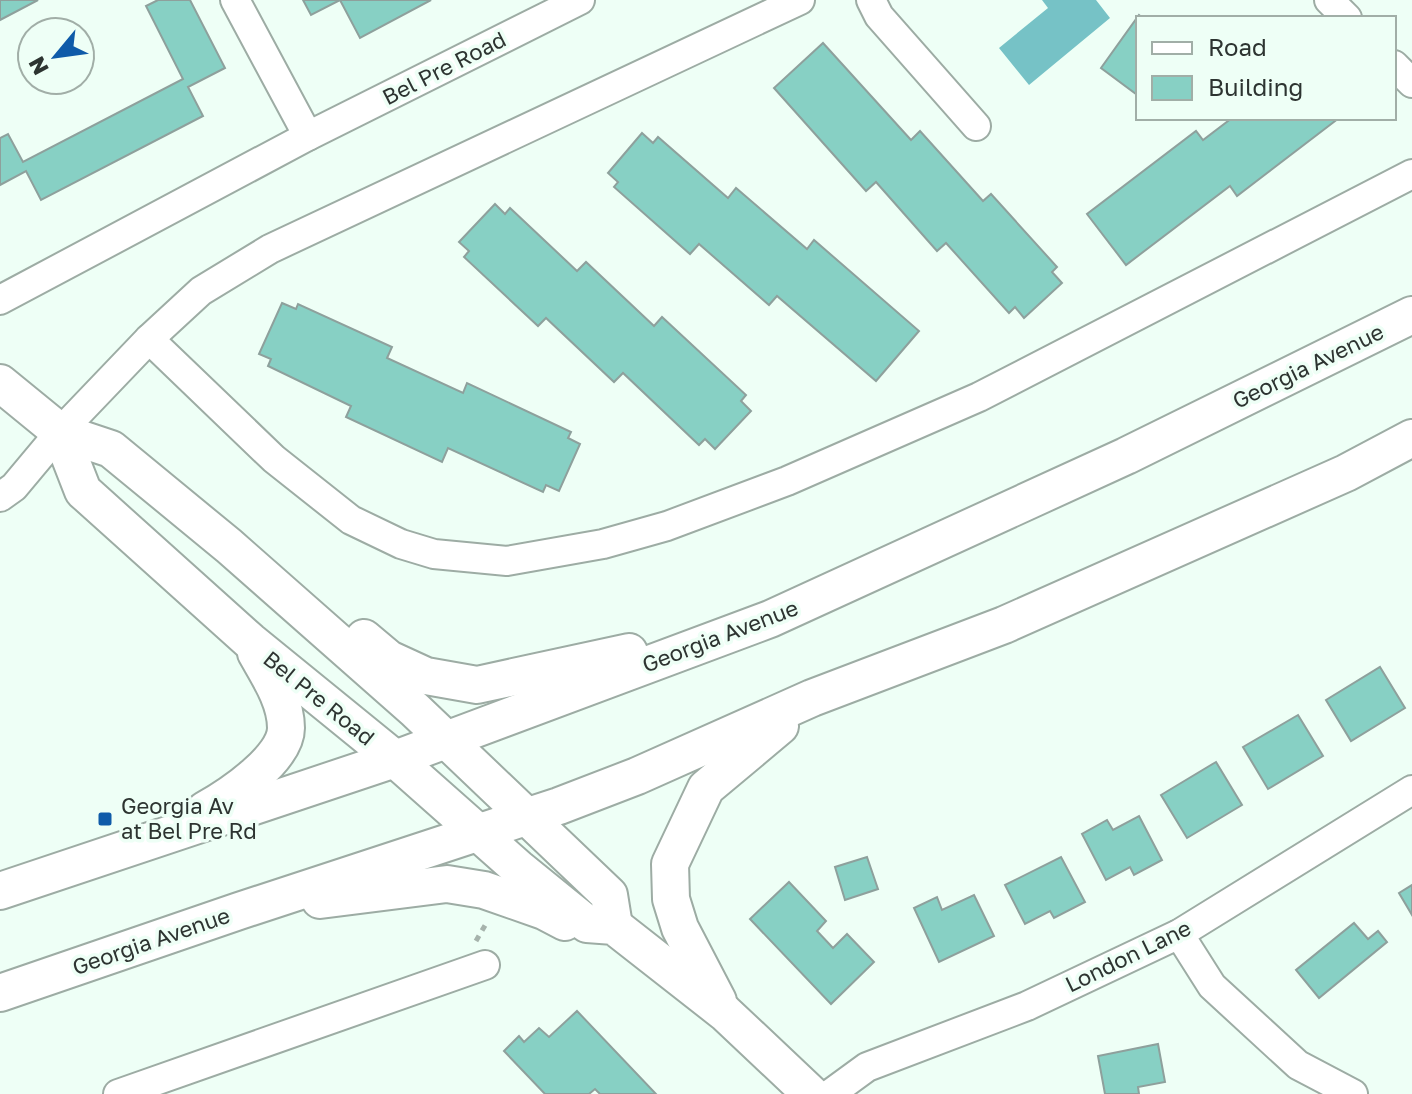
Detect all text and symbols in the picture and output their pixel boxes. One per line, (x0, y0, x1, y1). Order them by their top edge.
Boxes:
north arrow (16, 16, 96, 96)
legend (1136, 16, 1396, 120)
street label: Bel Pre Road (378, 25, 510, 110)
text: Road (1208, 32, 1267, 61)
text: N (22, 52, 54, 80)
text: Building (1208, 72, 1303, 101)
street label: Georgia Avenue (1228, 317, 1388, 414)
street label: Georgia Avenue (638, 593, 802, 678)
street label: Bel Pre Road (258, 645, 380, 751)
place label: Georgia Av at Bel Pre Rd (121, 792, 257, 844)
marker: Georgia Av at Bel Pre Rd (96, 810, 114, 828)
street label: Georgia Avenue (69, 901, 233, 980)
street label: London Lane (1061, 914, 1195, 998)

